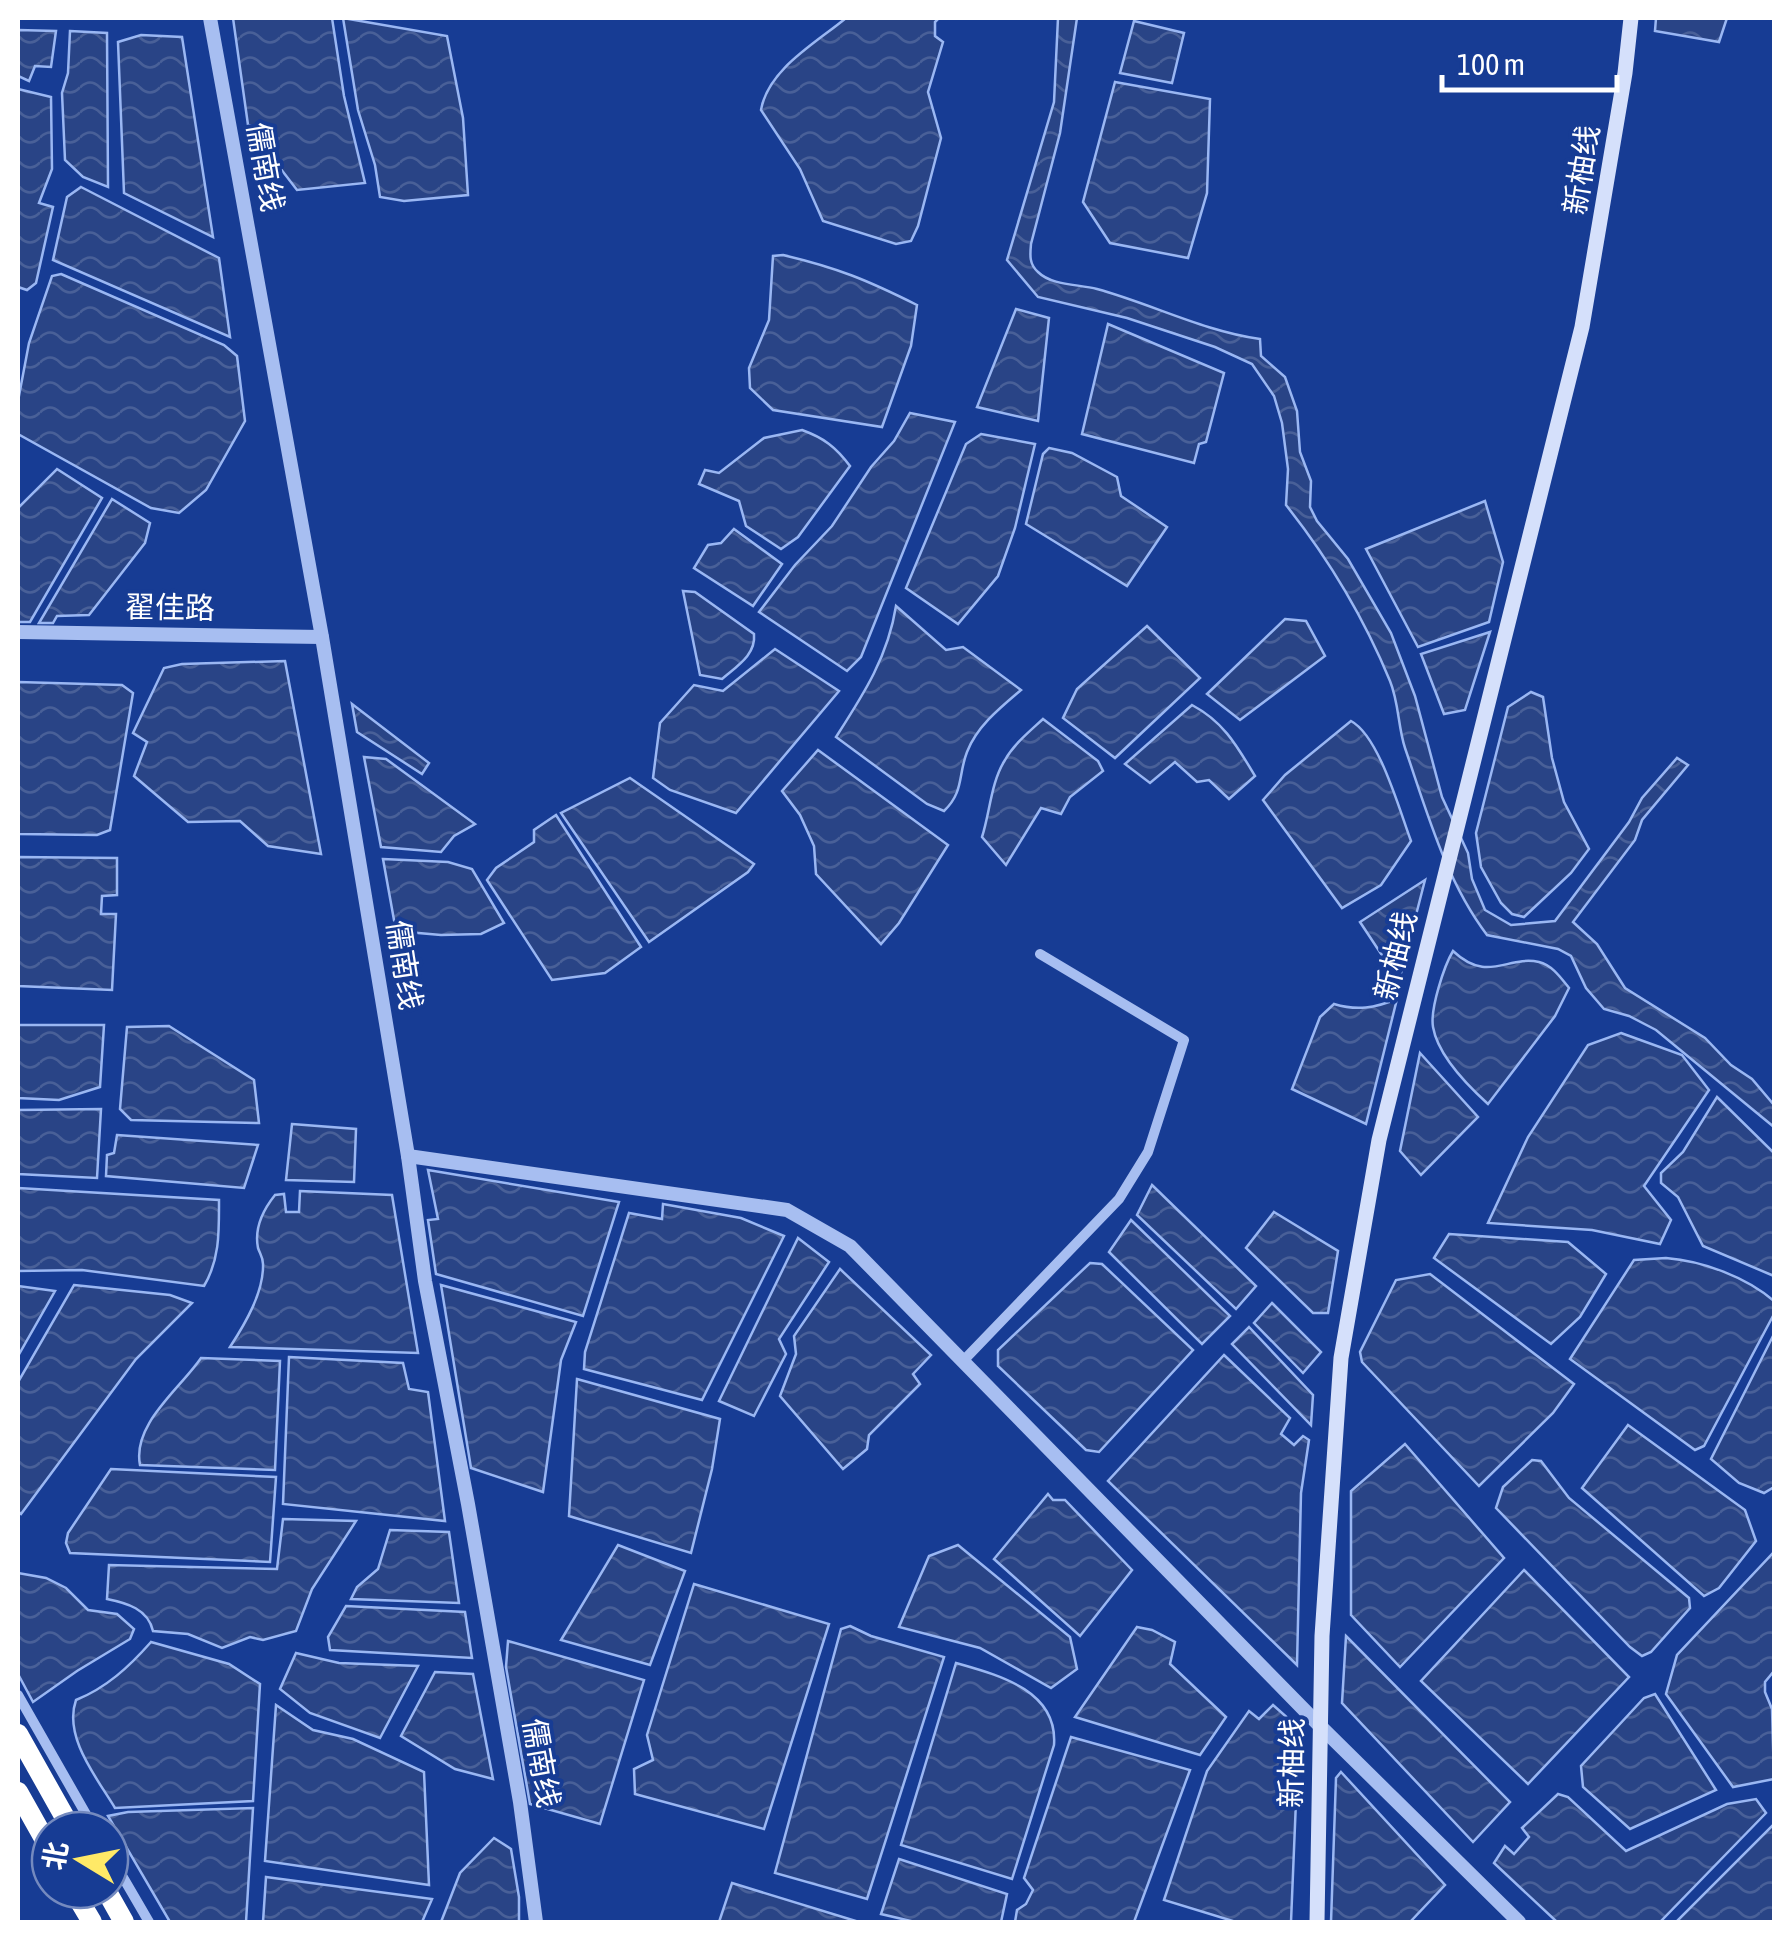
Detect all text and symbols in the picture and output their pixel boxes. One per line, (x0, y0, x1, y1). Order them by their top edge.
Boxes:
scale bar (1442, 30, 1617, 92)
text: 100 m (1457, 47, 1525, 81)
street label: 儒南线 (241, 120, 291, 214)
street label: 新柚线 (1557, 123, 1605, 217)
street label: 翟佳路 (125, 589, 215, 625)
street label: 新柚线 (1368, 908, 1422, 1004)
street label: 儒南线 (381, 918, 429, 1012)
street label: 儒南线 (517, 1716, 567, 1810)
street label: 新柚线 (1273, 1718, 1309, 1808)
north arrow (30, 1810, 130, 1910)
text: 北 (37, 1839, 74, 1872)

